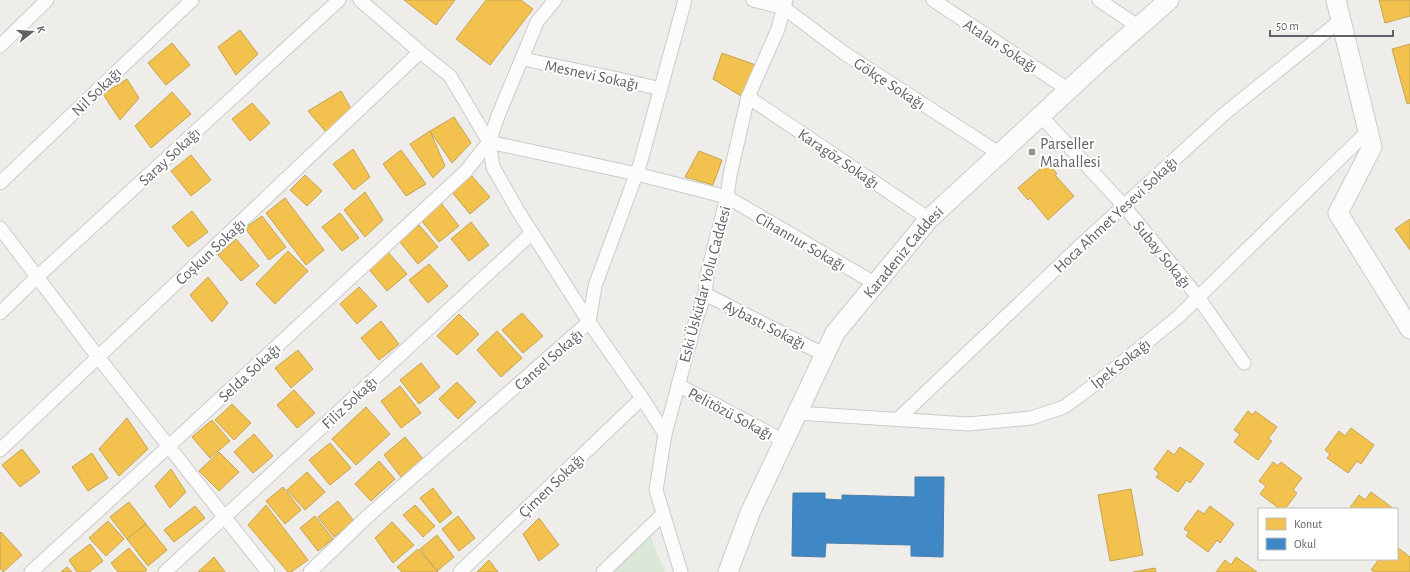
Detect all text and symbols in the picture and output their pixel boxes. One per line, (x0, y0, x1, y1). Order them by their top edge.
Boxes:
north arrow (12, 12, 52, 52)
scale bar (1270, 12, 1393, 38)
street label: Atalan Sokağı (961, 16, 1040, 76)
text: 50 m (1276, 20, 1299, 32)
text: K (35, 25, 47, 34)
street label: Gökçe Sokağı (851, 55, 928, 113)
street label: Mesnevi Sokağı (543, 57, 640, 93)
street label: Nil Sokağı (69, 64, 125, 119)
street label: Saray Sokağı (136, 125, 204, 190)
street label: Karagöz Sokağı (795, 126, 882, 192)
place label: Parseller Mahallesi (1040, 136, 1101, 170)
marker: Parseller Mahallesi (1027, 147, 1037, 157)
street label: Hoca Ahmet Yesevi Sokağı (1051, 154, 1181, 276)
street label: Karadeniz Caddesi (861, 203, 947, 301)
street label: Eski Üsküdar Yolu Caddesi (674, 204, 734, 364)
street label: Cihannur Sokağı (753, 210, 848, 274)
street label: Coşkun Sokağı (173, 215, 249, 288)
street label: Subay Sokağı (1130, 218, 1194, 292)
street label: Aybastı Sokağı (720, 297, 808, 353)
street label: Cansel Sokağı (511, 326, 586, 394)
street label: İpek Sokağı (1087, 334, 1153, 392)
street label: Selda Sokağı (216, 340, 284, 405)
street label: Filiz Sokağı (319, 373, 380, 432)
street label: Pelitözü Sokağı (685, 385, 776, 443)
street label: Çimen Sokağı (516, 451, 588, 521)
legend (1258, 508, 1398, 560)
text: Konut (1294, 518, 1322, 530)
text: Okul (1294, 538, 1316, 550)

